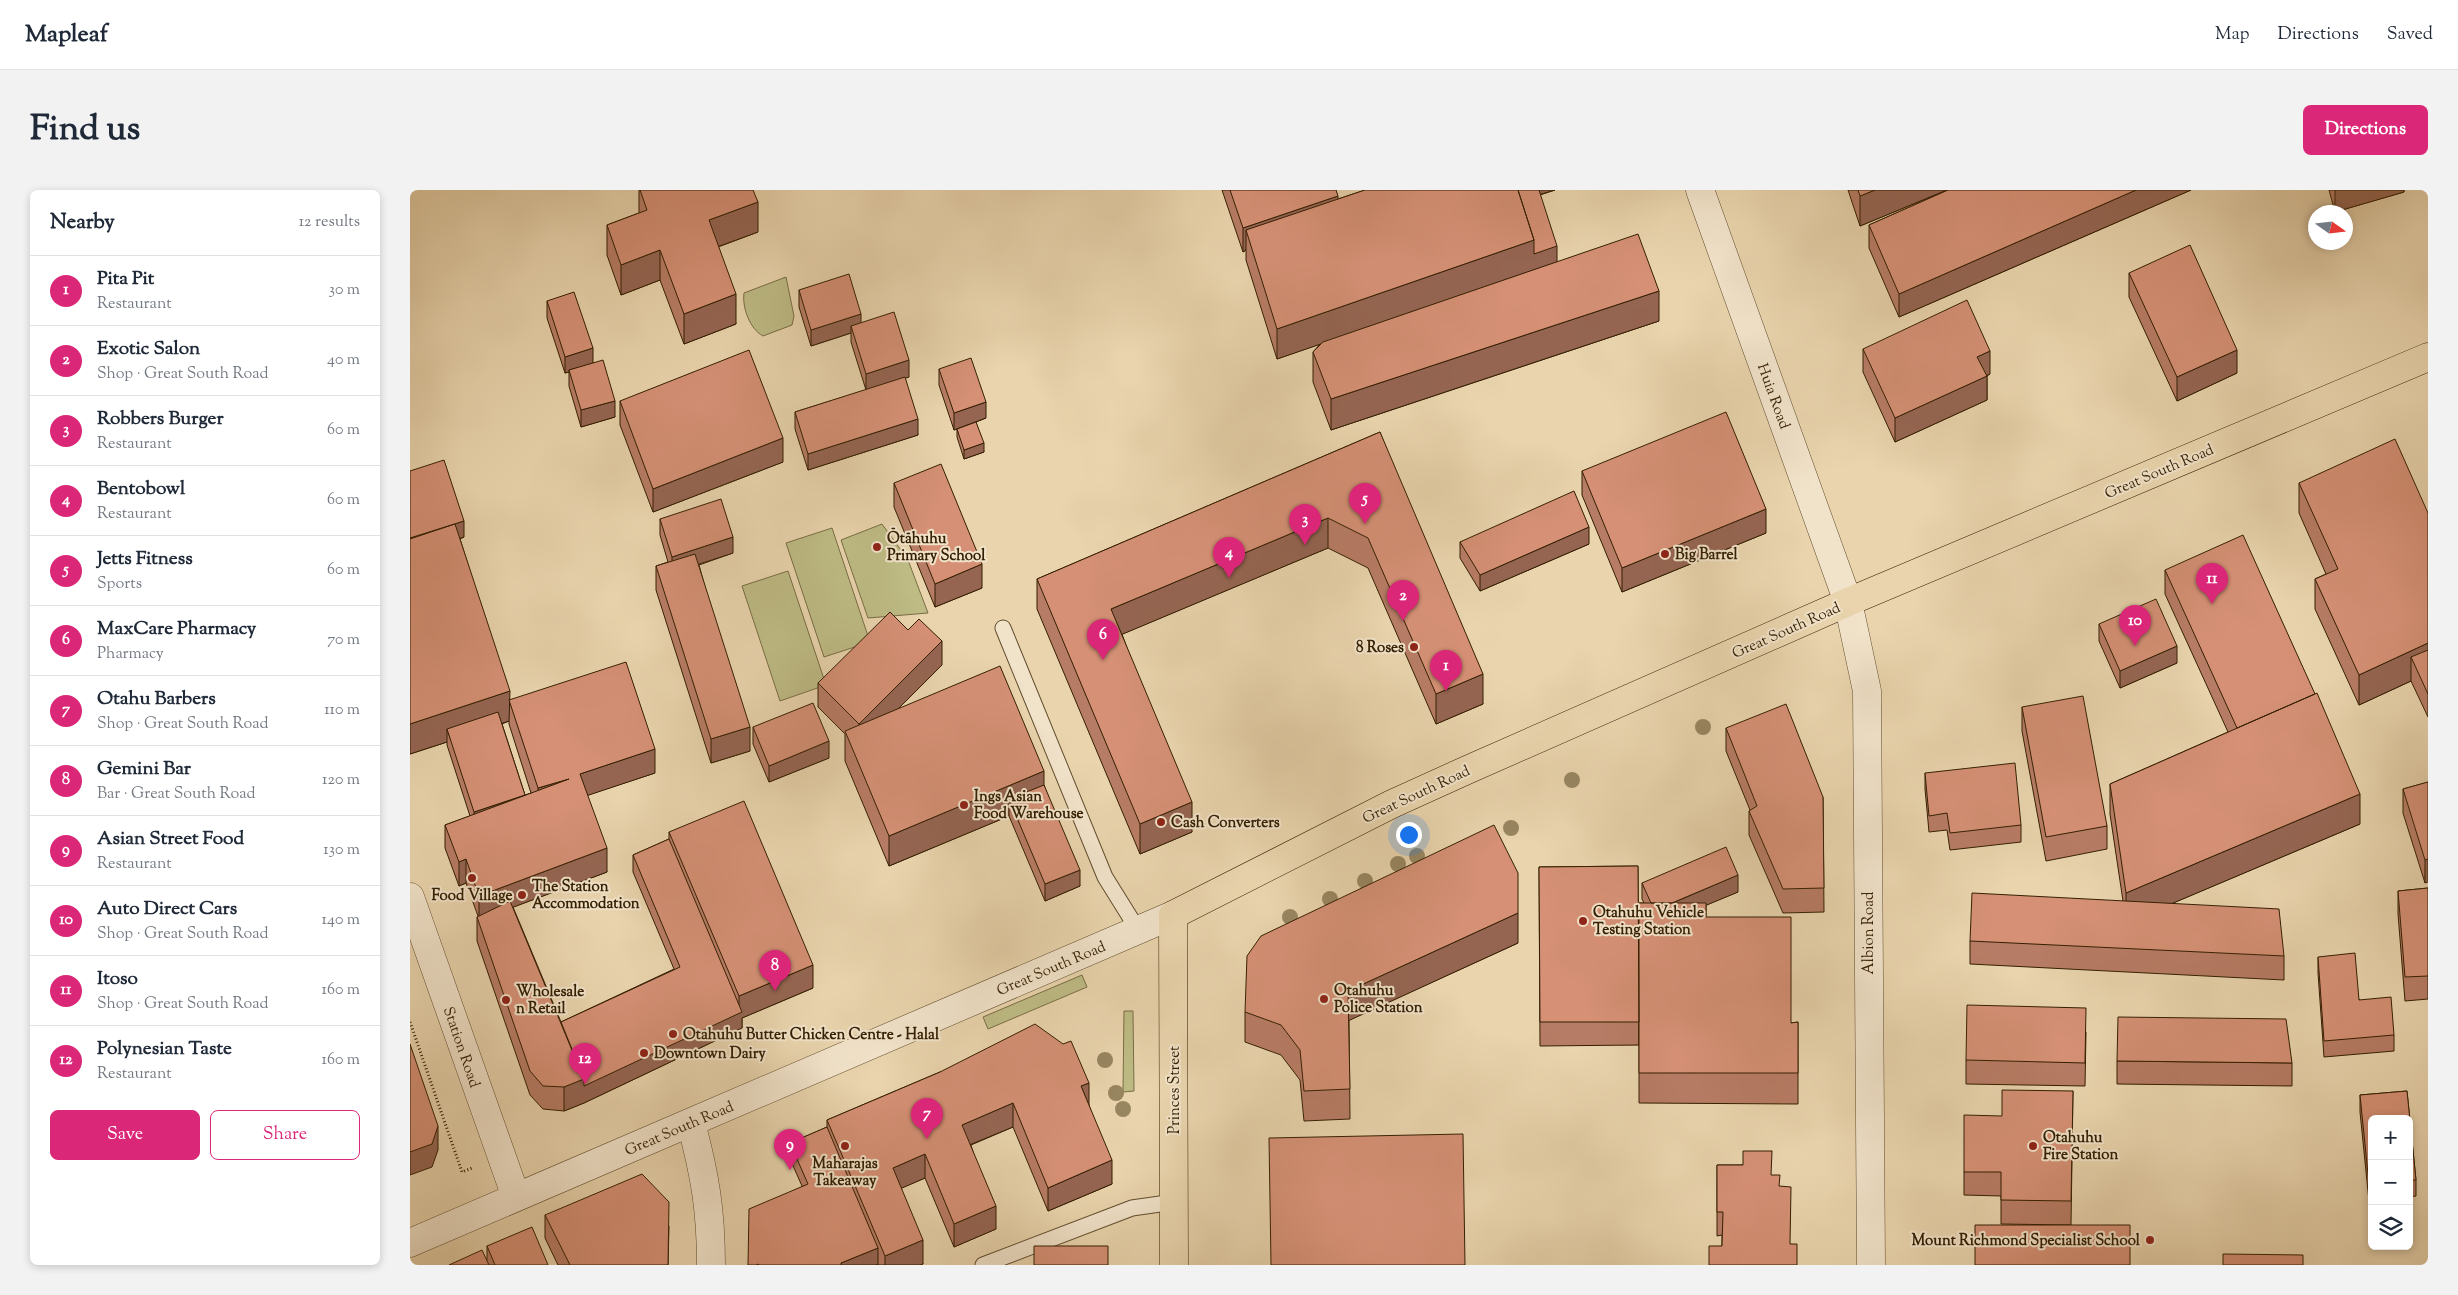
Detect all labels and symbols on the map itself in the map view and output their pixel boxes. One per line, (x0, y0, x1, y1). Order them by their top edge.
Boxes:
north arrow (2308, 205, 2353, 250)
street label: Huia Road (1751, 361, 1794, 433)
street label: Great South Road (2102, 440, 2218, 505)
pin: 5 (1349, 483, 1381, 524)
pin: 3 (1289, 504, 1321, 545)
place label: Ōtāhuhu Primary School (887, 527, 986, 567)
pin: 4 (1213, 537, 1245, 578)
marker: Ōtāhuhu Primary School (871, 541, 883, 553)
place label: Big Barrel (1675, 545, 1738, 566)
marker: Big Barrel (1659, 548, 1671, 560)
pin: 11 (2196, 563, 2228, 604)
pin: 2 (1387, 580, 1419, 621)
street label: Great South Road (1729, 598, 1845, 665)
pin: 10 (2119, 605, 2151, 646)
pin: 6 (1087, 619, 1119, 660)
place label: 8 Roses (1356, 638, 1404, 659)
marker: 8 Roses (1408, 641, 1420, 653)
pin: 1 (1430, 650, 1462, 691)
street label: Great South Road (1359, 761, 1474, 830)
place label: Ings Asian Food Warehouse (974, 787, 1084, 825)
marker: Ings Asian Food Warehouse (958, 799, 970, 811)
place label: Cash Converters (1171, 813, 1280, 834)
marker: Cash Converters (1155, 816, 1167, 828)
your location (1396, 822, 1422, 848)
marker: Food Village (466, 872, 478, 884)
place label: The Station Accommodation (532, 877, 640, 915)
place label: Food Village (432, 886, 512, 907)
marker: The Station Accommodation (516, 889, 528, 901)
street label: Albion Road (1859, 891, 1880, 974)
place label: Otahuhu Vehicle Testing Station (1593, 903, 1704, 941)
marker: Otahuhu Vehicle Testing Station (1577, 915, 1589, 927)
street label: Great South Road (994, 937, 1110, 1002)
pin: 8 (759, 950, 791, 991)
place label: Otahuhu Police Station (1334, 981, 1423, 1019)
place label: Wholesale n Retail (516, 982, 584, 1020)
marker: Otahuhu Police Station (1318, 993, 1330, 1005)
marker: Wholesale n Retail (500, 994, 512, 1006)
street label: Station Road (437, 1004, 484, 1091)
place label: Otahuhu Butter Chicken Centre - Halal (683, 1025, 940, 1046)
marker: Otahuhu Butter Chicken Centre - Halal (667, 1028, 679, 1040)
pin: 12 (569, 1043, 601, 1084)
place label: Downtown Dairy (654, 1044, 766, 1065)
street label: Princes Street (1165, 1046, 1186, 1134)
marker: Downtown Dairy (638, 1047, 650, 1059)
street label: Great South Road (622, 1097, 738, 1162)
pin: 7 (911, 1098, 943, 1139)
place label: Otahuhu Fire Station (2043, 1128, 2118, 1166)
pin: 9 (774, 1129, 806, 1170)
marker: Maharajas Takeaway (839, 1140, 851, 1152)
marker: Otahuhu Fire Station (2027, 1140, 2039, 1152)
place label: Maharajas Takeaway (812, 1154, 878, 1192)
place label: Mount Richmond Specialist School (1912, 1231, 2141, 1252)
marker: Mount Richmond Specialist School (2144, 1234, 2156, 1246)

